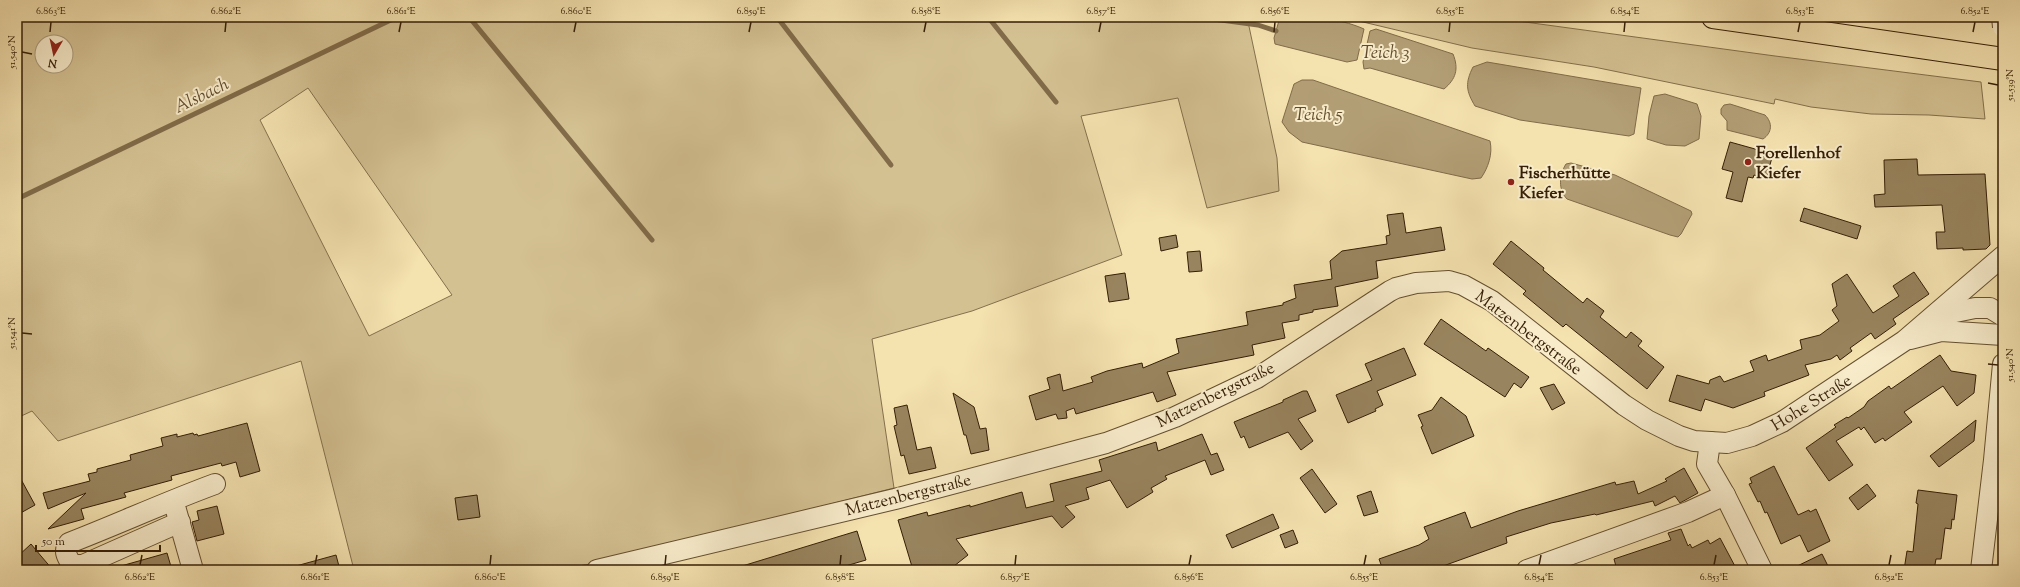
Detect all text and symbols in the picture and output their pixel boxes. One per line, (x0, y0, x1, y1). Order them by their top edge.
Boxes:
text: 6.863°E (36, 4, 66, 19)
text: 6.862°E (211, 4, 241, 19)
text: 6.861°E (386, 4, 416, 19)
text: 6.860°E (561, 4, 592, 19)
text: 6.859°E (736, 4, 766, 19)
text: 6.858°E (911, 4, 941, 19)
text: 6.857°E (1086, 4, 1116, 19)
text: 6.856°E (1260, 4, 1290, 19)
text: 6.855°E (1436, 4, 1464, 19)
text: 6.854°E (1610, 4, 1640, 19)
text: 6.853°E (1786, 4, 1814, 19)
text: 6.852°E (1961, 4, 1989, 19)
north arrow (34, 34, 74, 74)
text: 51.540°N (5, 35, 20, 70)
water label: Teich 3 (1361, 41, 1409, 67)
text: N (47, 54, 59, 72)
text: 51.539°N (2003, 69, 2018, 102)
water label: Alsbach (170, 72, 234, 121)
water label: Teich 5 (1294, 103, 1342, 129)
place label: Forellenhof Kiefer (1756, 142, 1842, 186)
marker: Forellenhof Kiefer (1743, 157, 1753, 167)
place label: Fischerhütte Kiefer (1519, 162, 1611, 206)
marker: Fischerhütte Kiefer (1506, 177, 1516, 187)
street label: Matzenbergstraße (1469, 285, 1587, 382)
text: 51.541°N (5, 317, 20, 350)
text: 51.540°N (2003, 348, 2018, 383)
street label: Matzenbergstraße (1153, 357, 1279, 435)
street label: Hohe Straße (1767, 369, 1857, 438)
street label: Matzenbergstraße (843, 469, 974, 523)
scale bar (36, 527, 160, 553)
text: 50 m (41, 533, 65, 551)
text: 6.862°E (125, 570, 155, 585)
text: 6.861°E (300, 570, 330, 585)
text: 6.860°E (475, 570, 506, 585)
text: 6.859°E (650, 570, 680, 585)
text: 6.858°E (825, 570, 855, 585)
text: 6.857°E (1000, 570, 1030, 585)
text: 6.856°E (1174, 570, 1204, 585)
text: 6.855°E (1350, 570, 1378, 585)
text: 6.854°E (1524, 570, 1554, 585)
text: 6.853°E (1700, 570, 1728, 585)
text: 6.852°E (1875, 570, 1903, 585)

